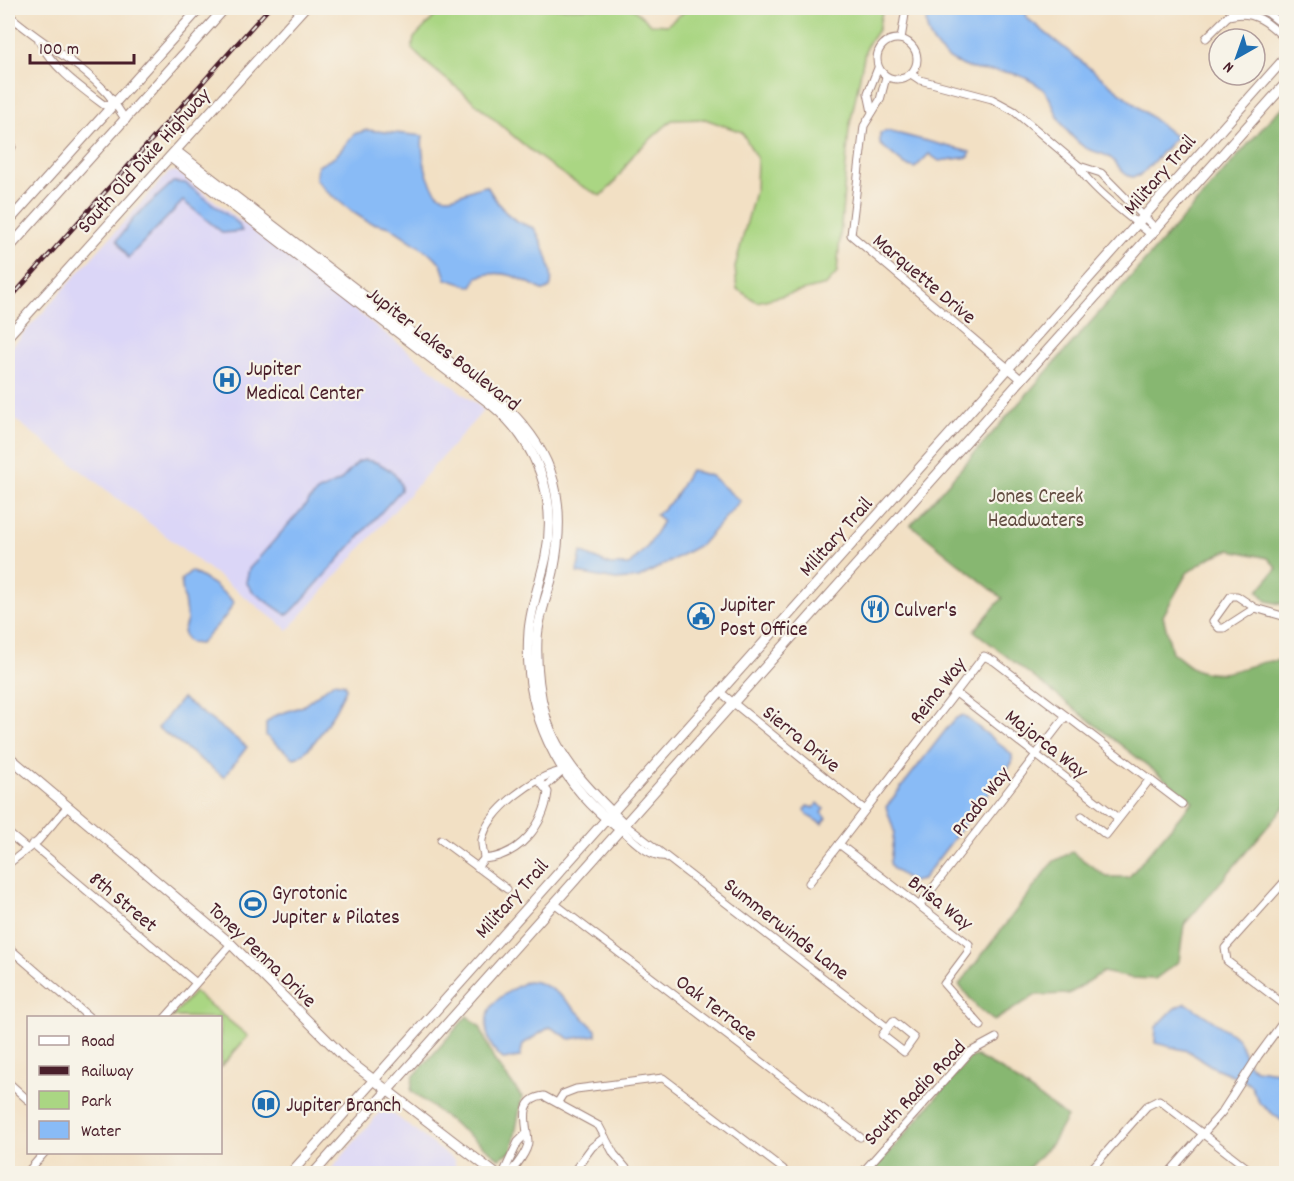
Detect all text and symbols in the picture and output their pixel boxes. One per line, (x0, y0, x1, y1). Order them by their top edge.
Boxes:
scale bar (30, 27, 134, 65)
north arrow (1207, 27, 1267, 87)
text: 100 m (39, 38, 79, 63)
text: N (1218, 55, 1239, 78)
street label: South Old Dixie Highway (71, 82, 219, 242)
street label: Military Trail (1118, 129, 1205, 223)
street label: Marquette Drive (865, 228, 982, 333)
street label: Jupiter Lakes Boulevard (359, 280, 526, 420)
place label: Jupiter Medical Center (246, 356, 364, 410)
hospital icon: Jupiter Medical Center (212, 365, 242, 395)
park label: Jones Creek Headwaters (988, 483, 1084, 537)
street label: Military Trail (793, 491, 881, 585)
place label: Jupiter Post Office (720, 592, 808, 646)
restaurant icon: Culver's (860, 594, 890, 624)
place label: Culver's (894, 597, 957, 627)
public building icon: Jupiter Post Office (686, 601, 716, 631)
street label: Reina Way (904, 651, 976, 732)
street label: Sierra Drive (755, 699, 846, 781)
street label: Majorca Way (997, 703, 1094, 788)
street label: Prado Way (945, 761, 1020, 844)
street label: Military Trail (469, 853, 557, 947)
street label: 8th Street (81, 866, 163, 941)
street label: Brisa Way (900, 869, 979, 940)
street label: Summerwinds Lane (716, 872, 854, 989)
place label: Gyrotonic Jupiter & Pilates (272, 880, 400, 934)
sports icon: Gyrotonic Jupiter & Pilates (238, 889, 268, 919)
street label: Toney Penna Drive (200, 896, 322, 1016)
street label: Oak Terrace (668, 969, 763, 1050)
legend (27, 1016, 222, 1154)
text: Road (81, 1030, 115, 1055)
street label: South Radio Road (858, 1034, 975, 1154)
text: Railway (81, 1060, 134, 1085)
library icon: Jupiter Branch (251, 1089, 281, 1119)
text: Park (81, 1090, 112, 1115)
place label: Jupiter Branch (286, 1092, 401, 1122)
text: Water (81, 1120, 121, 1145)

